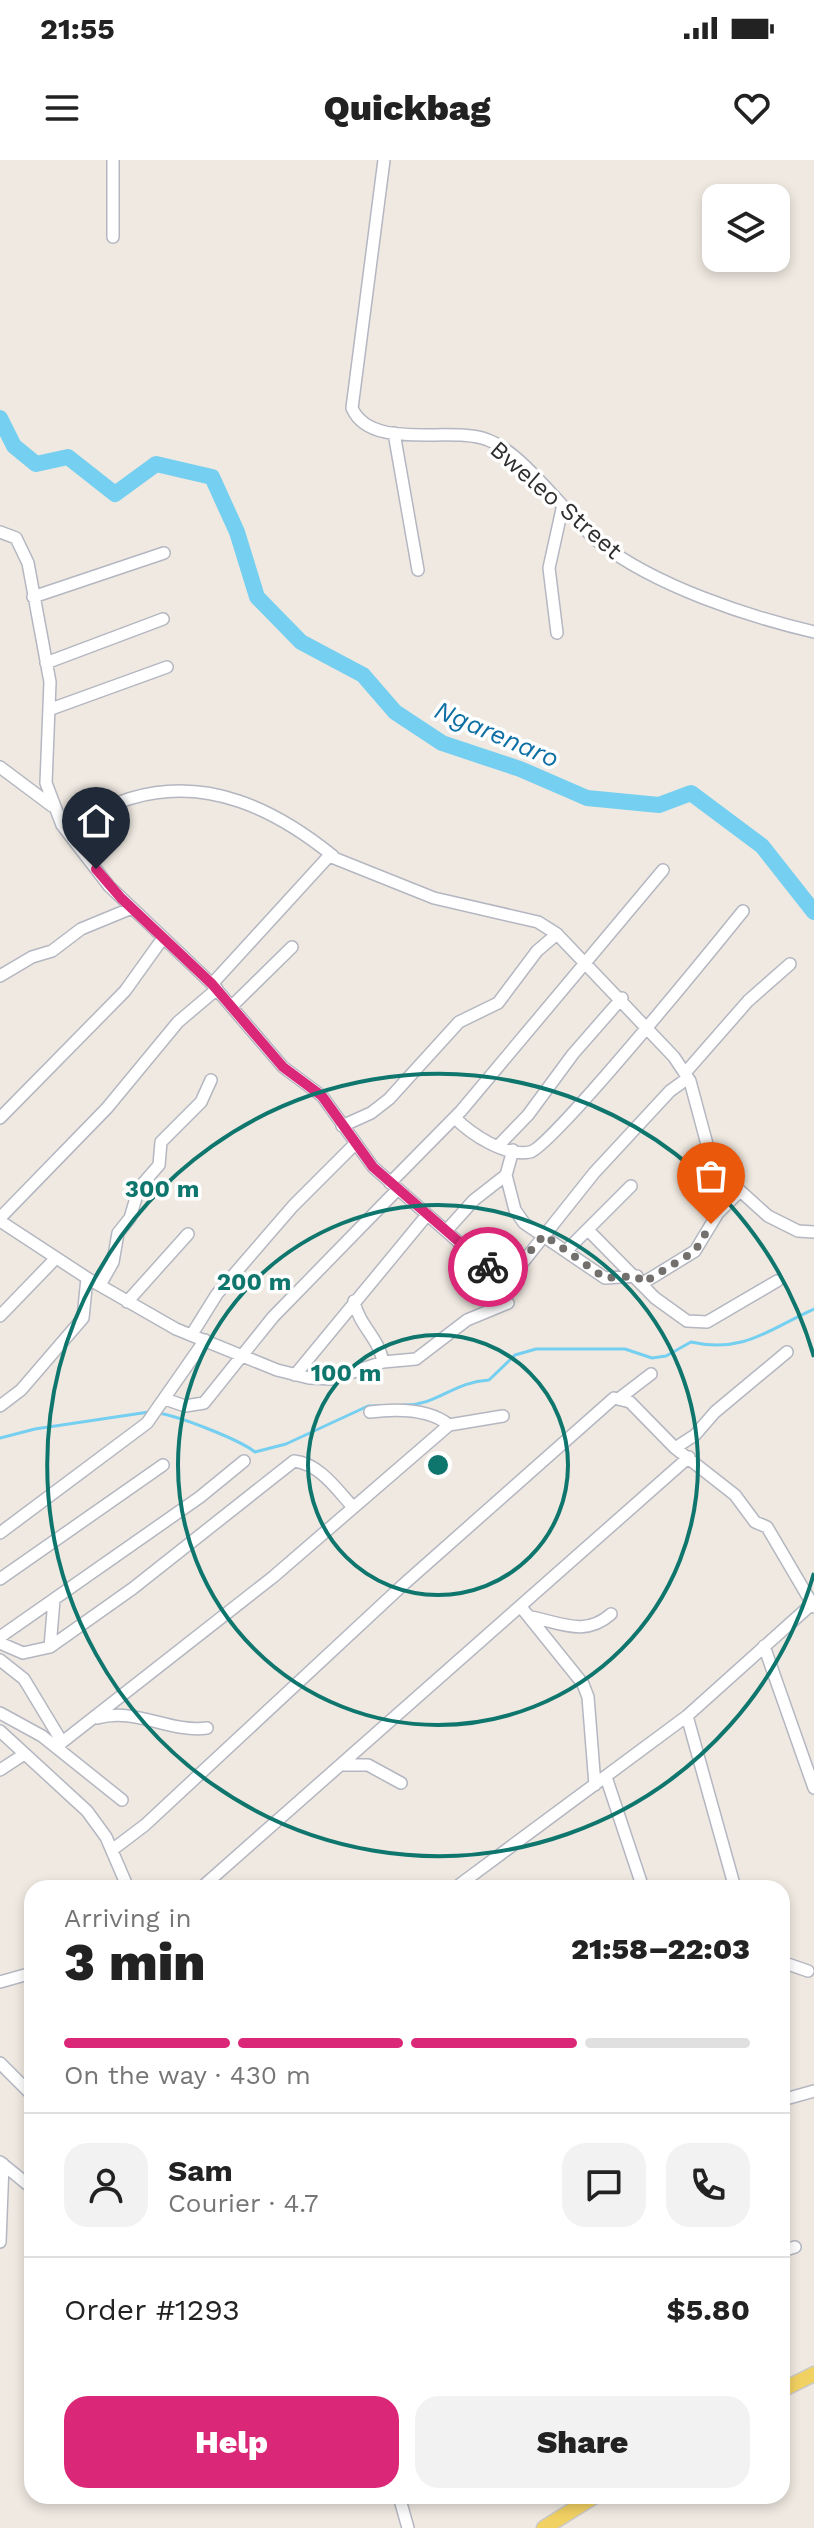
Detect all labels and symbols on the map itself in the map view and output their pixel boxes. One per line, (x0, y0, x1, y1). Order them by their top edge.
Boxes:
street label: Bweleo Street (484, 435, 628, 565)
water label: Ngarenaro (430, 694, 564, 774)
pin (62, 787, 130, 869)
pin (677, 1142, 745, 1224)
text: 300 m (125, 1175, 199, 1203)
courier (448, 1227, 528, 1307)
text: 200 m (217, 1268, 291, 1296)
text: 100 m (311, 1359, 381, 1387)
centre of rings (424, 1451, 452, 1479)

